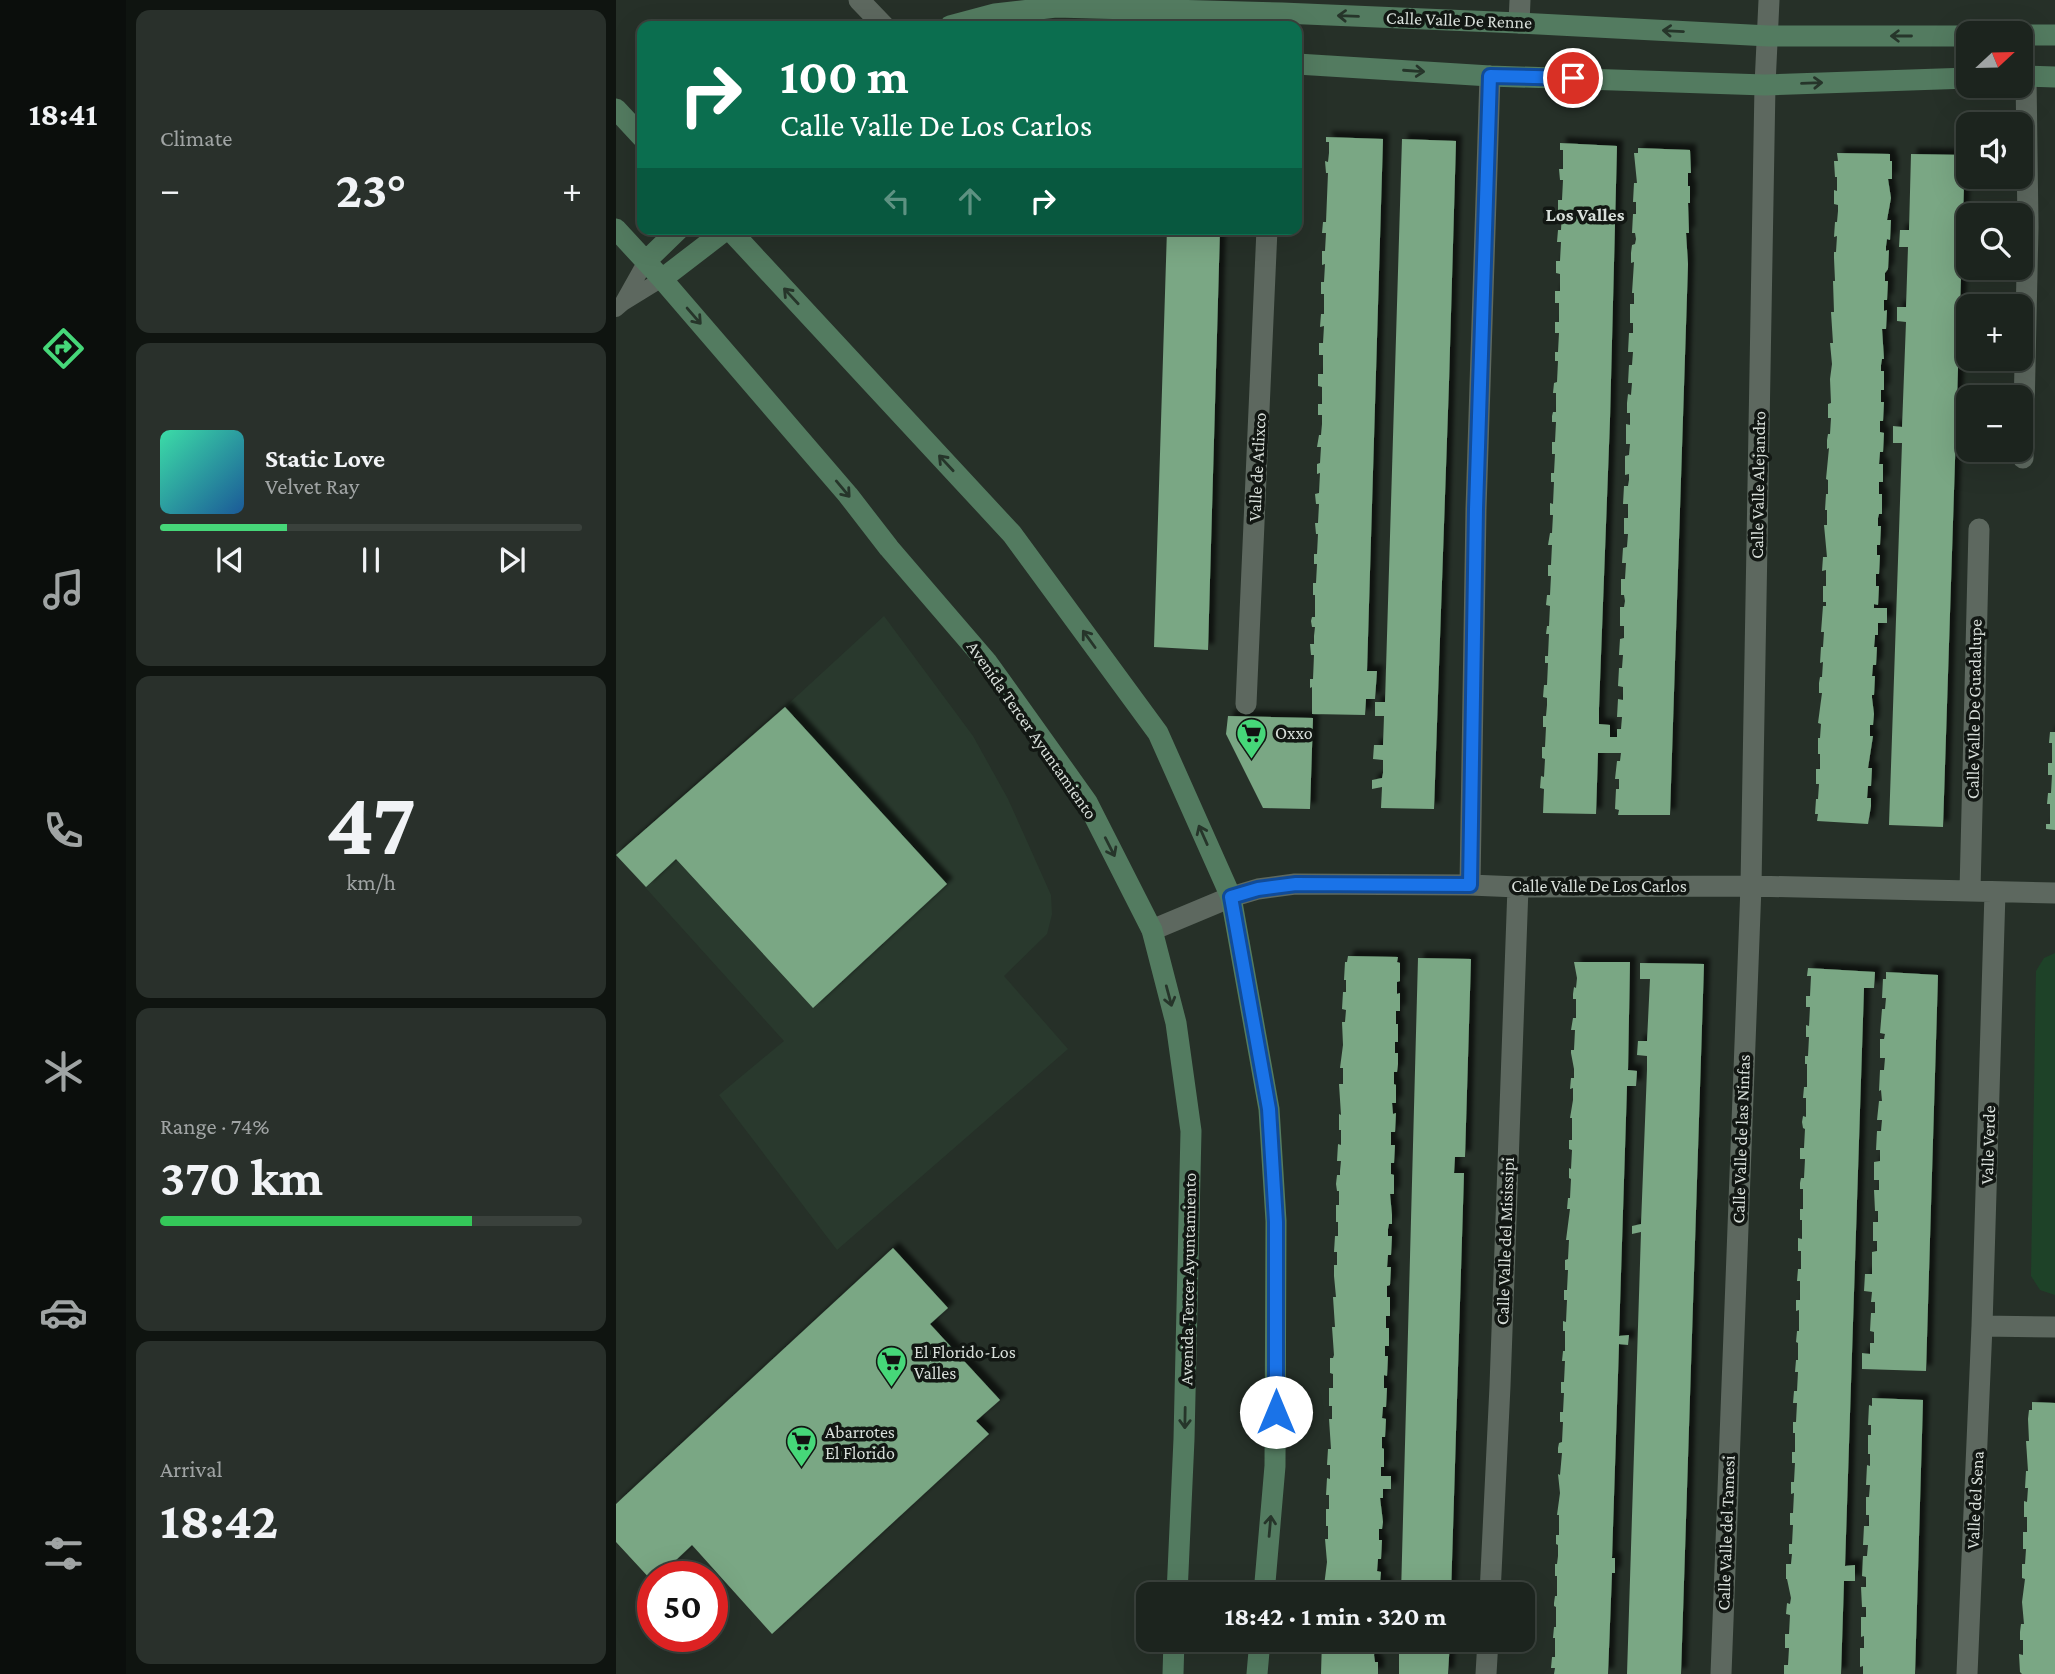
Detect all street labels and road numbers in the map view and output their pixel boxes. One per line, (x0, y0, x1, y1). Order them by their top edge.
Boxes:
street label: Calle Valle De Renne (1386, 7, 1533, 33)
street label: Calle Valle Alejandro (1747, 411, 1770, 559)
street label: Valle de Atlixco (1244, 412, 1270, 522)
street label: Calle Valle De Guadalupe (1962, 619, 1986, 799)
street label: Avenida Tercer Ayuntamiento (963, 637, 1101, 823)
street label: Calle Valle De Los Carlos (1511, 876, 1687, 896)
street label: Calle Valle de las Ninfas (1728, 1054, 1754, 1224)
street label: Valle Verde (1977, 1105, 1999, 1185)
street label: Calle Valle del Misissipi (1492, 1156, 1518, 1325)
street label: Avenida Tercer Ayuntamiento (1176, 1172, 1200, 1385)
street label: Valle del Sena (1962, 1450, 1988, 1550)
street label: Calle Valle del Tamesi (1713, 1455, 1739, 1611)

